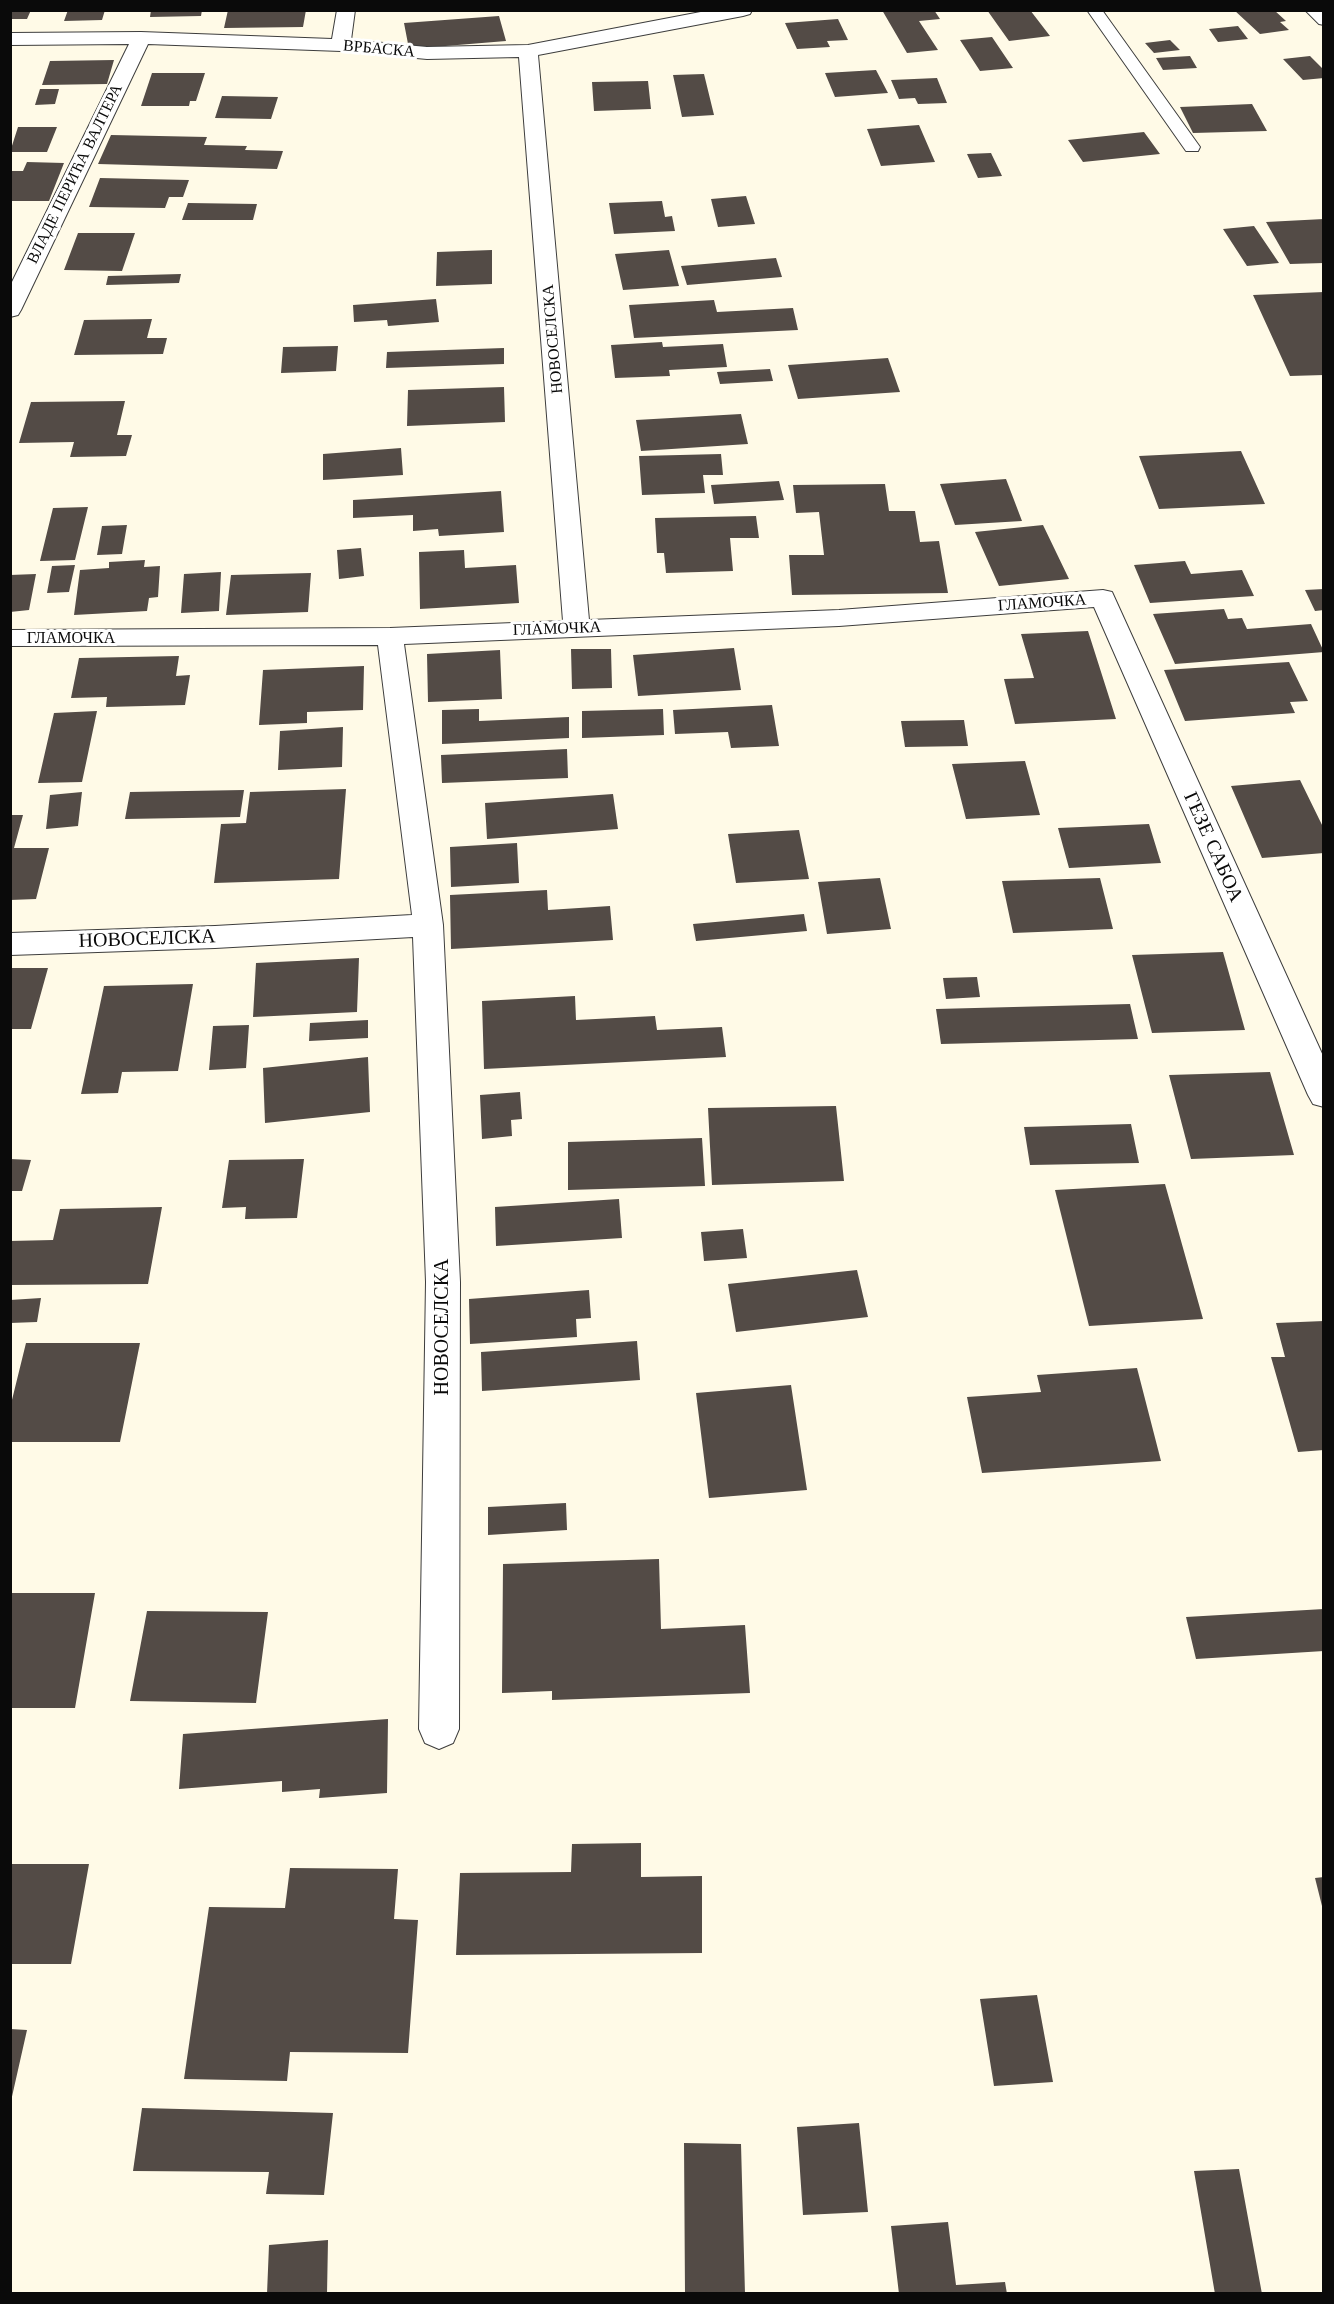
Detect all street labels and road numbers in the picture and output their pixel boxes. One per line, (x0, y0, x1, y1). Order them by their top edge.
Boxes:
street label: ВРБАСКА (342, 36, 416, 62)
street label: ВЛАДЕ ПЕРИЋА ВАЛТЕРА (23, 81, 127, 267)
street label: НОВОСЕЛСКА (539, 284, 567, 394)
street label: ГЛАМОЧКА (997, 590, 1087, 616)
street label: ГЛАМОЧКА (512, 618, 602, 640)
street label: ГЛАМОЧКА (27, 628, 115, 648)
street label: ГЕЗЕ САБОА (1178, 788, 1248, 906)
street label: НОВОСЕЛСКА (78, 925, 216, 953)
street label: НОВОСЕЛСКА (430, 1259, 454, 1395)

